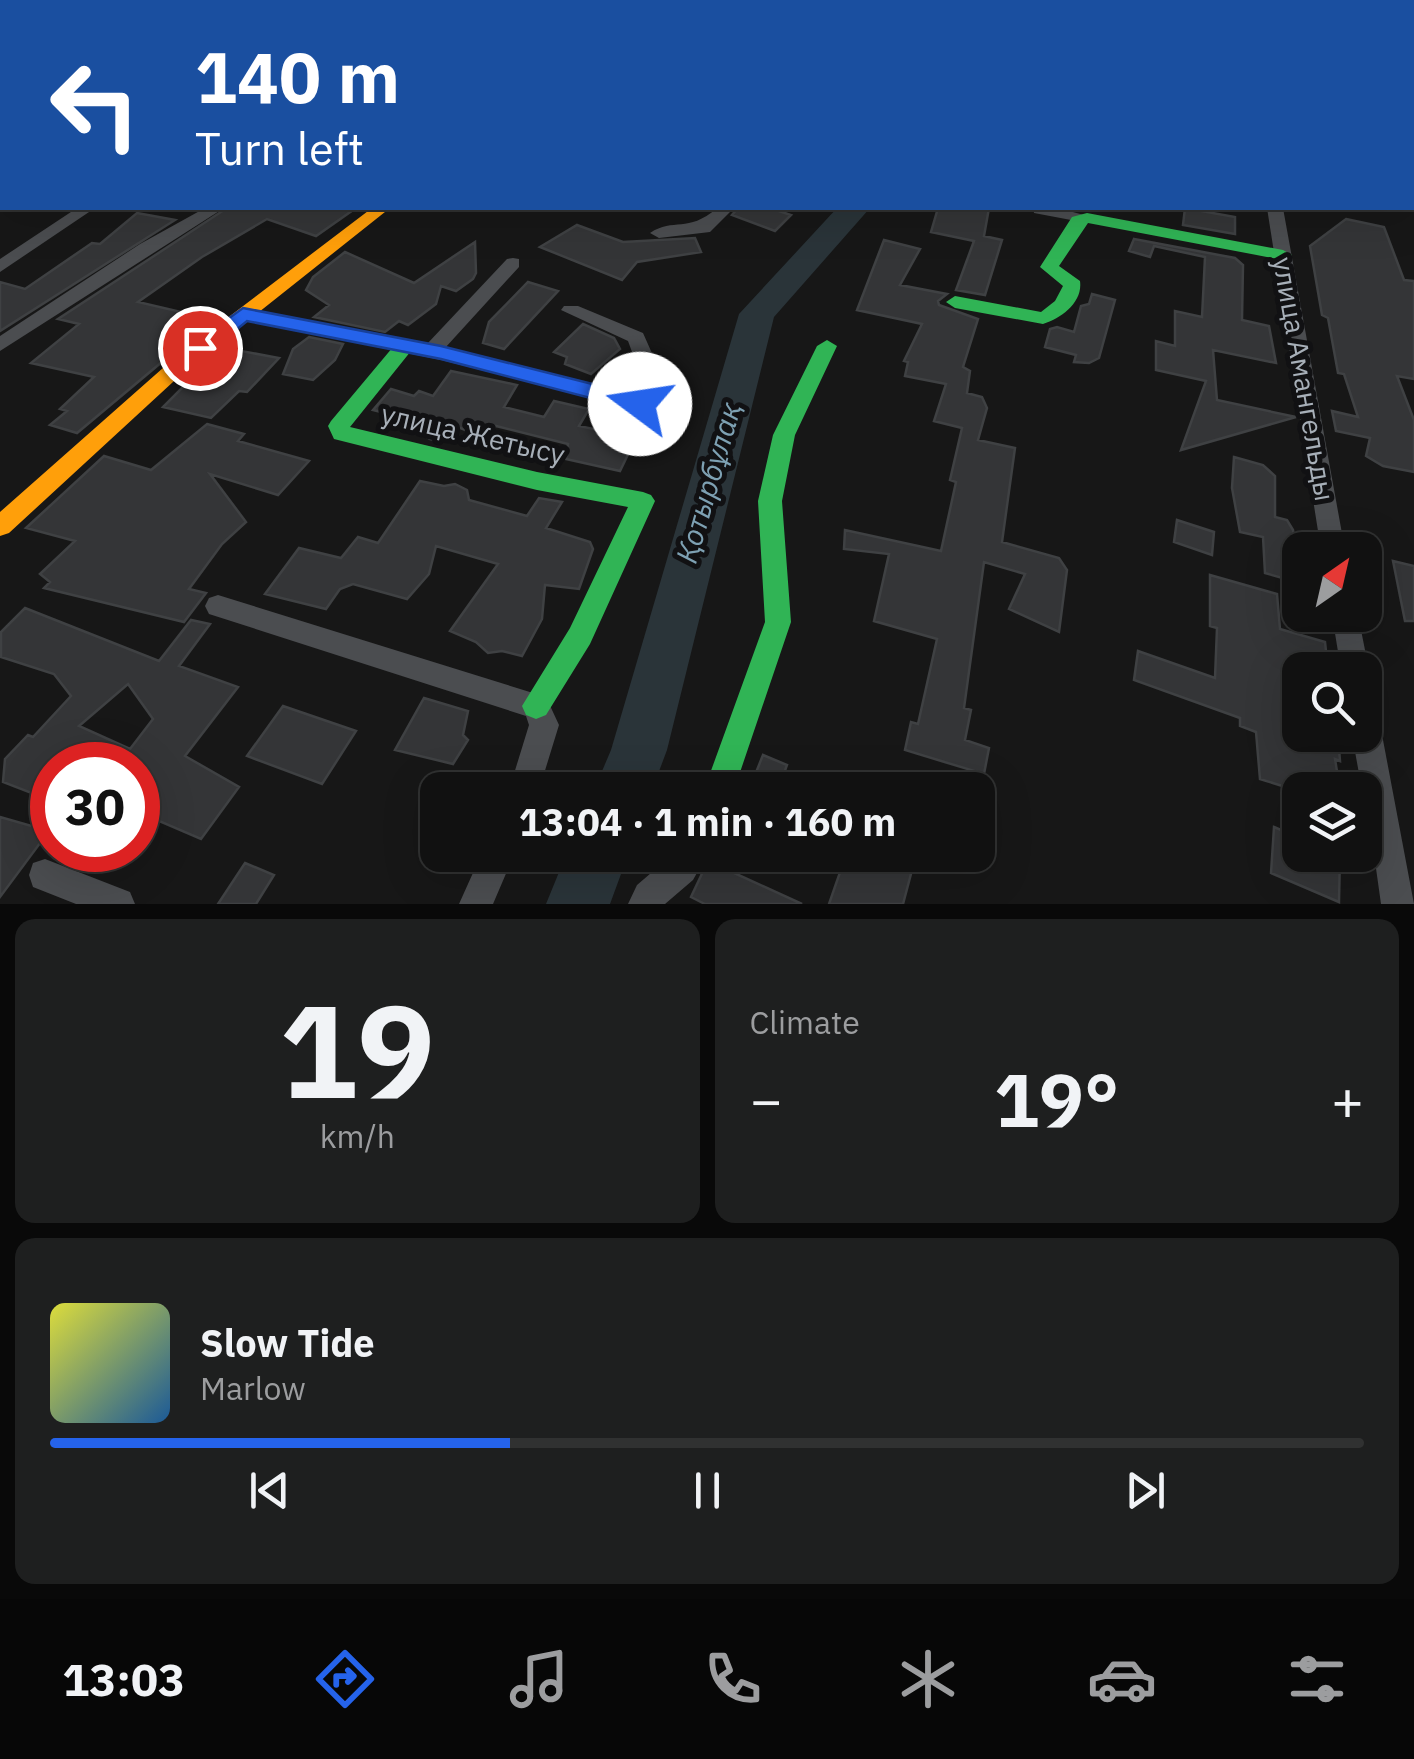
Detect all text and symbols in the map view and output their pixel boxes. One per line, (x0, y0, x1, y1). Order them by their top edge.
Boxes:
text: 140 m (195, 31, 400, 122)
icon: left (30, 40, 160, 170)
text: Turn left (195, 119, 364, 177)
street label: улица Амангельды (1265, 254, 1344, 504)
pin (158, 306, 243, 391)
icon: arrive (173, 321, 228, 376)
position arrow (588, 352, 692, 456)
street label: улица Жетысу (378, 394, 569, 473)
water label: Қотырбұлақ (666, 397, 749, 567)
north arrow (1282, 532, 1382, 632)
map controls (1282, 532, 1382, 872)
button: search (1282, 652, 1382, 752)
speed limit sign: 30 (30, 742, 160, 872)
button: layers (1282, 772, 1382, 872)
text: 13:04 · 1 min · 160 m (519, 797, 896, 846)
text: 19 (279, 965, 435, 1134)
text: Climate (750, 1001, 860, 1043)
text: 19° (994, 1050, 1119, 1148)
text: − (750, 1064, 783, 1135)
text: + (1331, 1064, 1364, 1135)
text: km/h (320, 1115, 395, 1157)
text: Slow Tide (200, 1318, 375, 1367)
text: Marlow (200, 1367, 306, 1409)
icon: previous (242, 1463, 297, 1518)
icon: pause (680, 1463, 735, 1518)
icon: next (1118, 1463, 1173, 1518)
icon: directions (310, 1644, 380, 1714)
icon: music (504, 1644, 574, 1714)
icon: phone (698, 1644, 768, 1714)
icon: climate (893, 1644, 963, 1714)
icon: car (1087, 1644, 1157, 1714)
icon: filters (1282, 1644, 1352, 1714)
text: 13:03 (62, 1650, 185, 1708)

